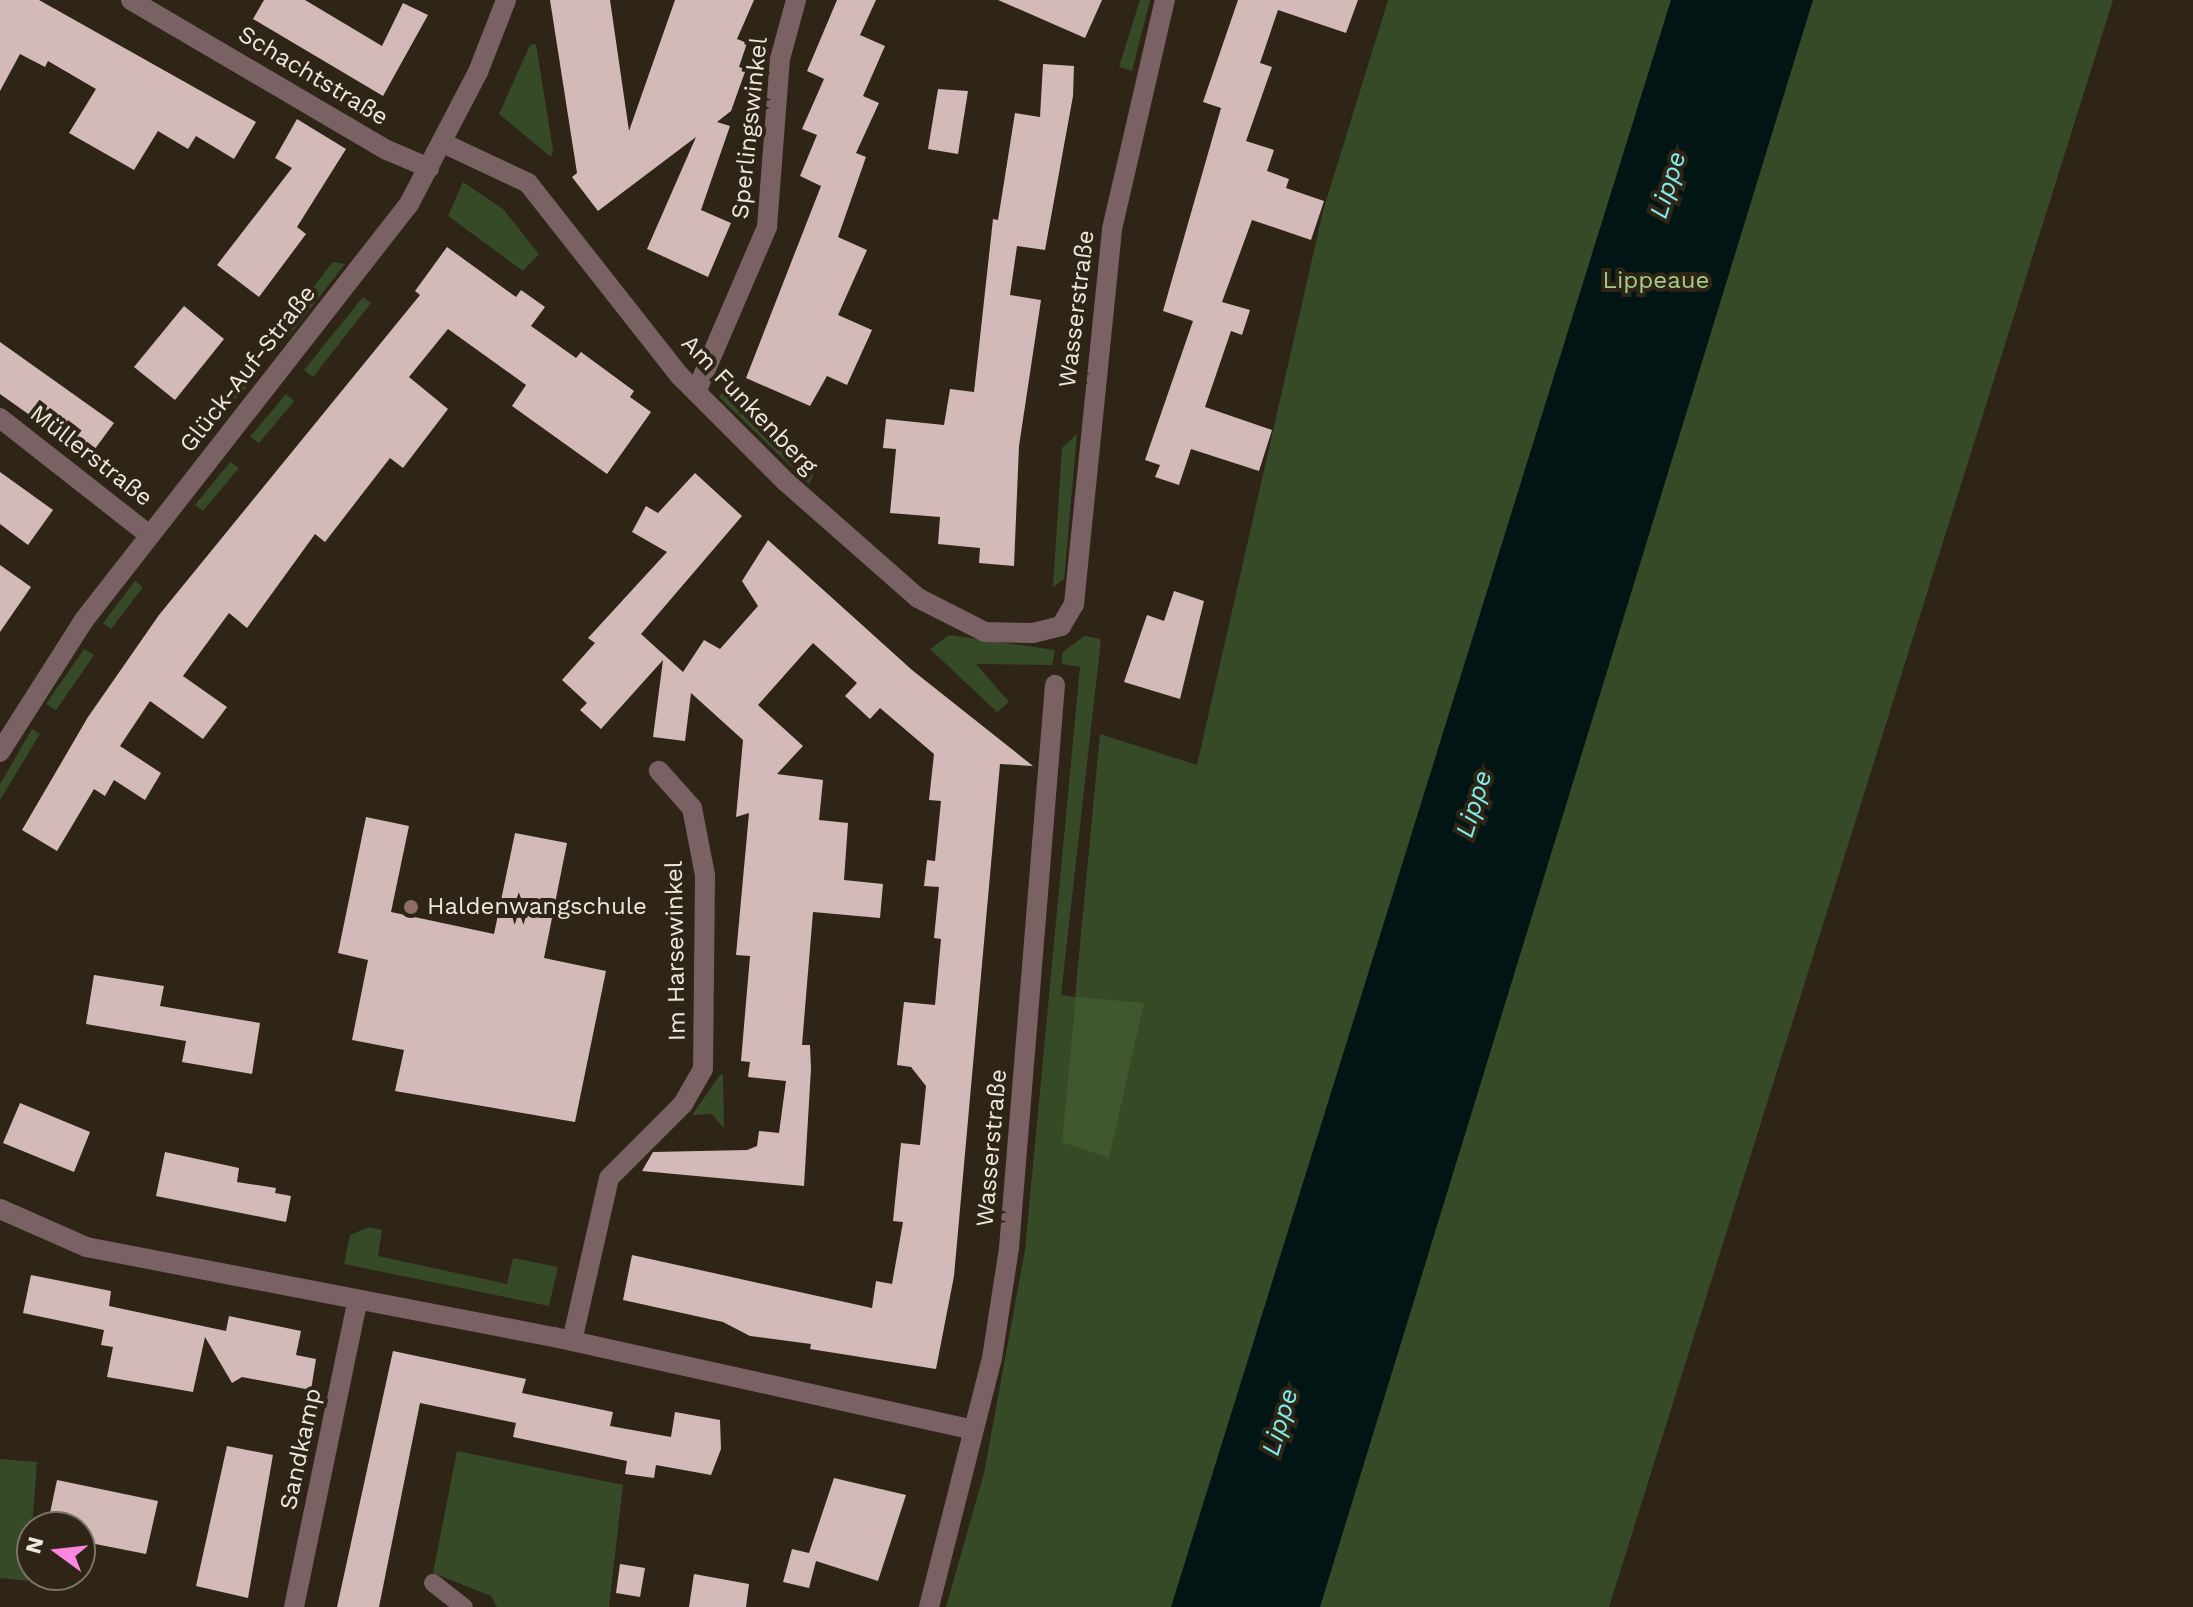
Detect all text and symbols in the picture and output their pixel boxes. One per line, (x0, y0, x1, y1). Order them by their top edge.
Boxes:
street label: Schachtstraße (233, 20, 393, 132)
street label: Sperlingswinkel (726, 36, 774, 220)
water label: Lippe (1643, 148, 1693, 222)
street label: Wasserstraße (1053, 229, 1101, 389)
park label: Lippeaue (1603, 267, 1709, 295)
street label: Glück-Auf-Straße (174, 280, 322, 458)
street label: Am Funkenberg (675, 329, 823, 481)
street label: Müllerstraße (24, 399, 158, 513)
water label: Lippe (1449, 767, 1499, 841)
street label: Im Harsewinkel (660, 861, 692, 1041)
place label: Haldenwangschule (427, 893, 647, 921)
marker: Haldenwangschule (402, 898, 420, 916)
street label: Wasserstraße (971, 1068, 1013, 1228)
water label: Lippe (1255, 1385, 1305, 1459)
street label: Sandkamp (274, 1386, 328, 1512)
north arrow (16, 1511, 96, 1591)
text: N (20, 1534, 48, 1556)

